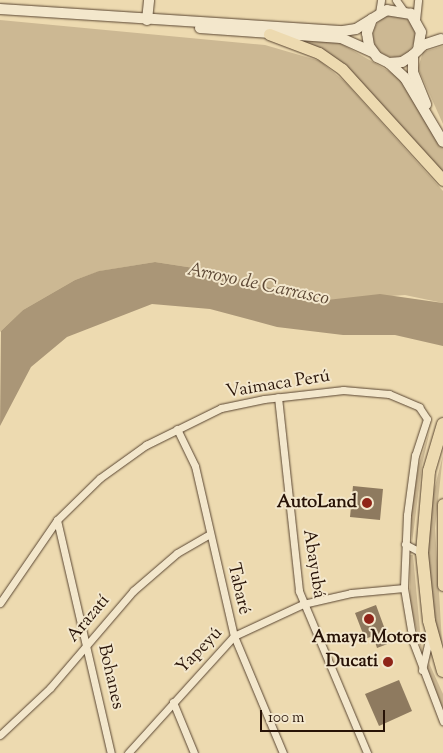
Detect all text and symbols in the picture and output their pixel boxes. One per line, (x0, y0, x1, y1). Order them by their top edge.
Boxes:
water label: Arroyo de Carrasco (185, 259, 331, 311)
street label: Vaimaca Perú (224, 366, 332, 404)
place label: AutoLand (277, 492, 357, 514)
marker: AutoLand (361, 497, 373, 509)
street label: Abayubá (297, 528, 329, 600)
street label: Tabaré (222, 561, 254, 617)
street label: Arazatí (63, 591, 115, 647)
marker: Amaya Motors (363, 613, 375, 625)
street label: Yapeyú (172, 623, 228, 679)
place label: Amaya Motors (312, 627, 426, 649)
street label: Bohanes (92, 642, 128, 712)
place label: Ducati (326, 651, 378, 673)
marker: Ducati (382, 656, 394, 668)
scale bar (263, 700, 388, 732)
text: 100 m (268, 708, 304, 729)

